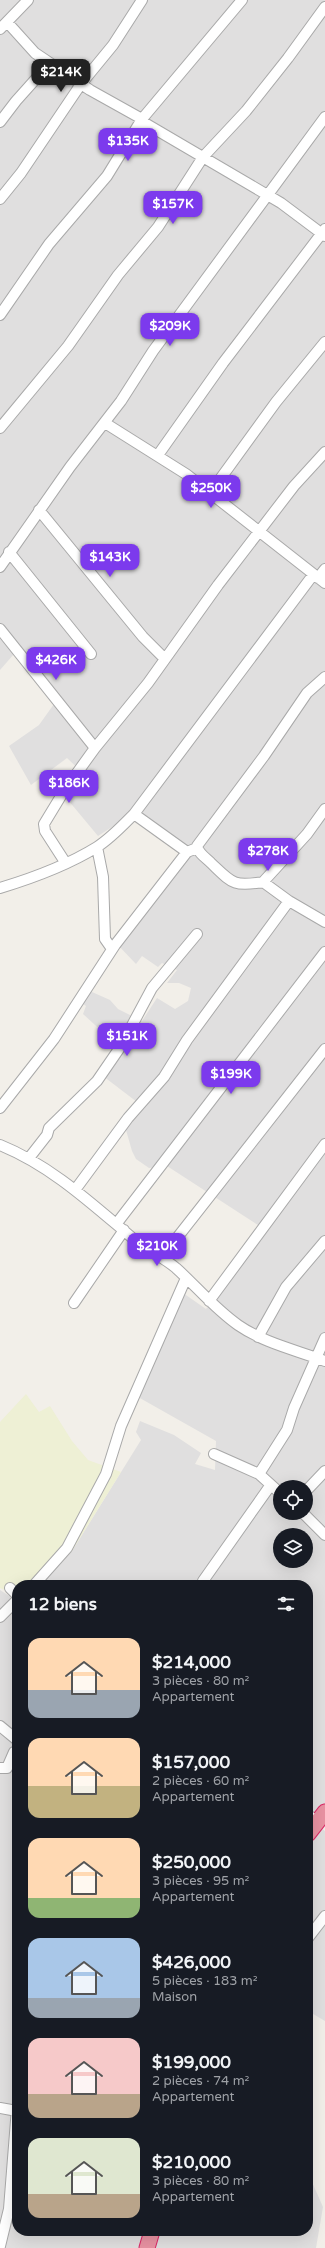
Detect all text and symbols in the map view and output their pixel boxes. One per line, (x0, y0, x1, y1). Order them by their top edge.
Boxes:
pin: $214K (33, 59, 89, 93)
text: $214K (40, 64, 82, 80)
pin: $135K (100, 128, 156, 162)
text: $135K (107, 133, 149, 149)
pin: $157K (145, 191, 201, 225)
text: $157K (152, 196, 194, 212)
pin: $209K (142, 313, 198, 347)
text: $209K (149, 318, 191, 334)
pin: $250K (183, 475, 239, 509)
text: $250K (190, 480, 232, 496)
pin: $143K (82, 544, 138, 578)
text: $143K (89, 549, 131, 565)
pin: $426K (28, 647, 84, 681)
text: $426K (35, 652, 77, 668)
pin: $186K (41, 770, 97, 804)
text: $186K (48, 775, 90, 791)
pin: $278K (240, 838, 296, 872)
text: $278K (247, 843, 289, 859)
pin: $151K (99, 1023, 155, 1057)
text: $151K (106, 1028, 148, 1044)
pin: $199K (203, 1061, 259, 1095)
text: $199K (210, 1066, 252, 1082)
pin: $210K (129, 1233, 185, 1267)
text: $210K (136, 1238, 178, 1254)
map controls (273, 1480, 313, 1568)
button: locate (273, 1480, 313, 1520)
button: layers (273, 1528, 313, 1568)
icon: filters (275, 1593, 297, 1615)
text: 12 biens (28, 1594, 97, 1615)
text: $214,000 (152, 1652, 231, 1673)
icon: home (60, 1654, 108, 1702)
text: 3 pièces · 80 m² (152, 1673, 249, 1689)
text: Appartement (152, 1689, 235, 1705)
text: $157,000 (152, 1752, 230, 1773)
icon: home (60, 1754, 108, 1802)
text: 2 pièces · 60 m² (152, 1773, 249, 1789)
text: Appartement (152, 1789, 235, 1805)
text: $250,000 (152, 1852, 231, 1873)
icon: home (60, 1854, 108, 1902)
text: 3 pièces · 95 m² (152, 1873, 249, 1889)
text: Appartement (152, 1889, 235, 1905)
text: $426,000 (152, 1952, 231, 1973)
icon: home (60, 1954, 108, 2002)
text: 5 pièces · 183 m² (152, 1973, 258, 1989)
text: Maison (152, 1989, 197, 2005)
text: $199,000 (152, 2052, 231, 2073)
icon: home (60, 2054, 108, 2102)
text: 2 pièces · 74 m² (152, 2073, 249, 2089)
text: Appartement (152, 2089, 235, 2105)
text: $210,000 (152, 2152, 231, 2173)
icon: home (60, 2154, 108, 2202)
text: 3 pièces · 80 m² (152, 2173, 249, 2189)
text: Appartement (152, 2189, 235, 2205)

